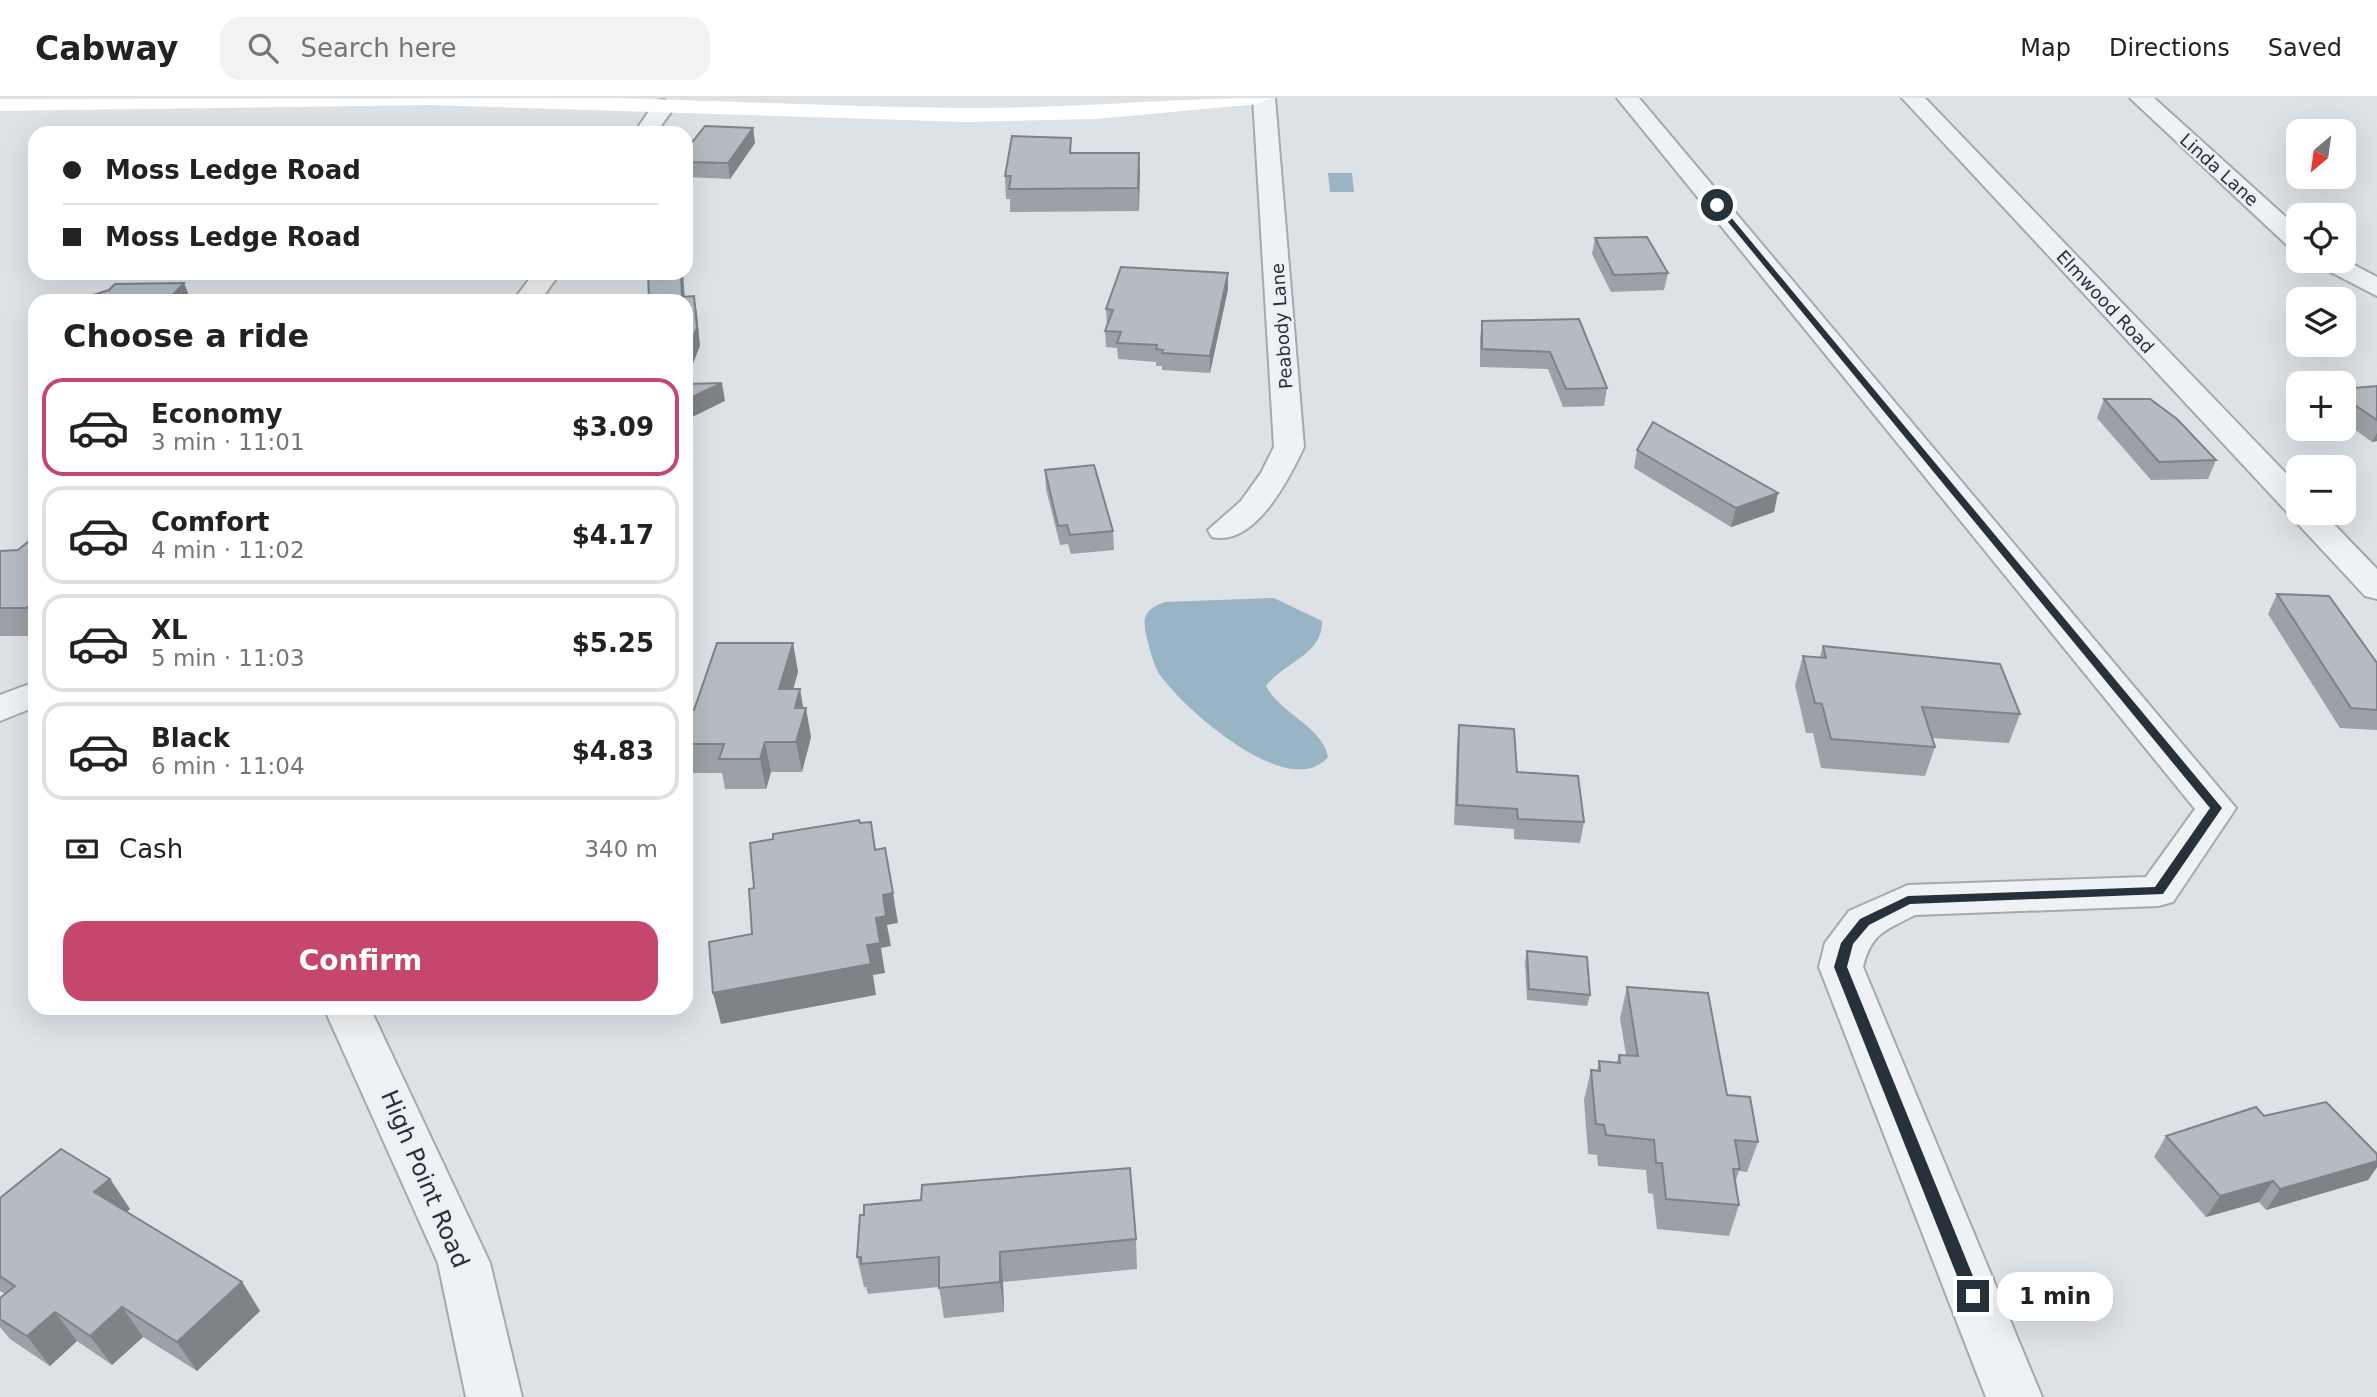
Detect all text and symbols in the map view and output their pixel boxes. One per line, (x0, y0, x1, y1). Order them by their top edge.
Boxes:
search box (220, 17, 710, 80)
text: Cabway (35, 29, 178, 68)
icon: search (244, 29, 282, 67)
text: Search here (300, 33, 457, 63)
text: Map (2020, 34, 2071, 62)
text: Directions (2109, 34, 2230, 62)
text: Saved (2268, 34, 2342, 62)
north arrow (2286, 119, 2356, 189)
map controls (2286, 119, 2356, 525)
street label: Linda Lane (2176, 129, 2263, 210)
text: Moss Ledge Road (105, 155, 361, 185)
route start (1701, 189, 1733, 221)
button: locate (2286, 203, 2356, 273)
text: Moss Ledge Road (105, 222, 361, 252)
street label: Elmwood Road (2052, 246, 2158, 357)
street label: Peabody Lane (1267, 262, 1296, 390)
button: layers (2286, 287, 2356, 357)
text: Choose a ride (63, 317, 309, 355)
button: + (2286, 371, 2356, 441)
icon: car (67, 396, 130, 459)
text: Economy (151, 399, 282, 429)
text: $3.09 (572, 412, 654, 442)
text: 3 min · 11:01 (151, 429, 305, 455)
button: − (2286, 455, 2356, 525)
icon: car (67, 504, 130, 567)
text: Comfort (151, 507, 269, 537)
text: $4.17 (572, 520, 654, 550)
text: 4 min · 11:02 (151, 537, 305, 563)
icon: car (67, 612, 130, 675)
text: XL (151, 615, 188, 645)
text: $5.25 (572, 628, 654, 658)
text: 5 min · 11:03 (151, 645, 305, 671)
icon: car (67, 720, 130, 783)
text: Black (151, 723, 230, 753)
text: $4.83 (572, 736, 654, 766)
text: 6 min · 11:04 (151, 753, 305, 779)
icon: cash (63, 830, 101, 868)
text: Cash (119, 834, 183, 864)
text: 340 m (584, 836, 658, 862)
button: Confirm (63, 921, 658, 1001)
street label: High Point Road (375, 1086, 475, 1272)
callout: 1 min (1997, 1272, 2113, 1320)
route end (1957, 1280, 1989, 1312)
text: 1 min (2019, 1283, 2091, 1309)

